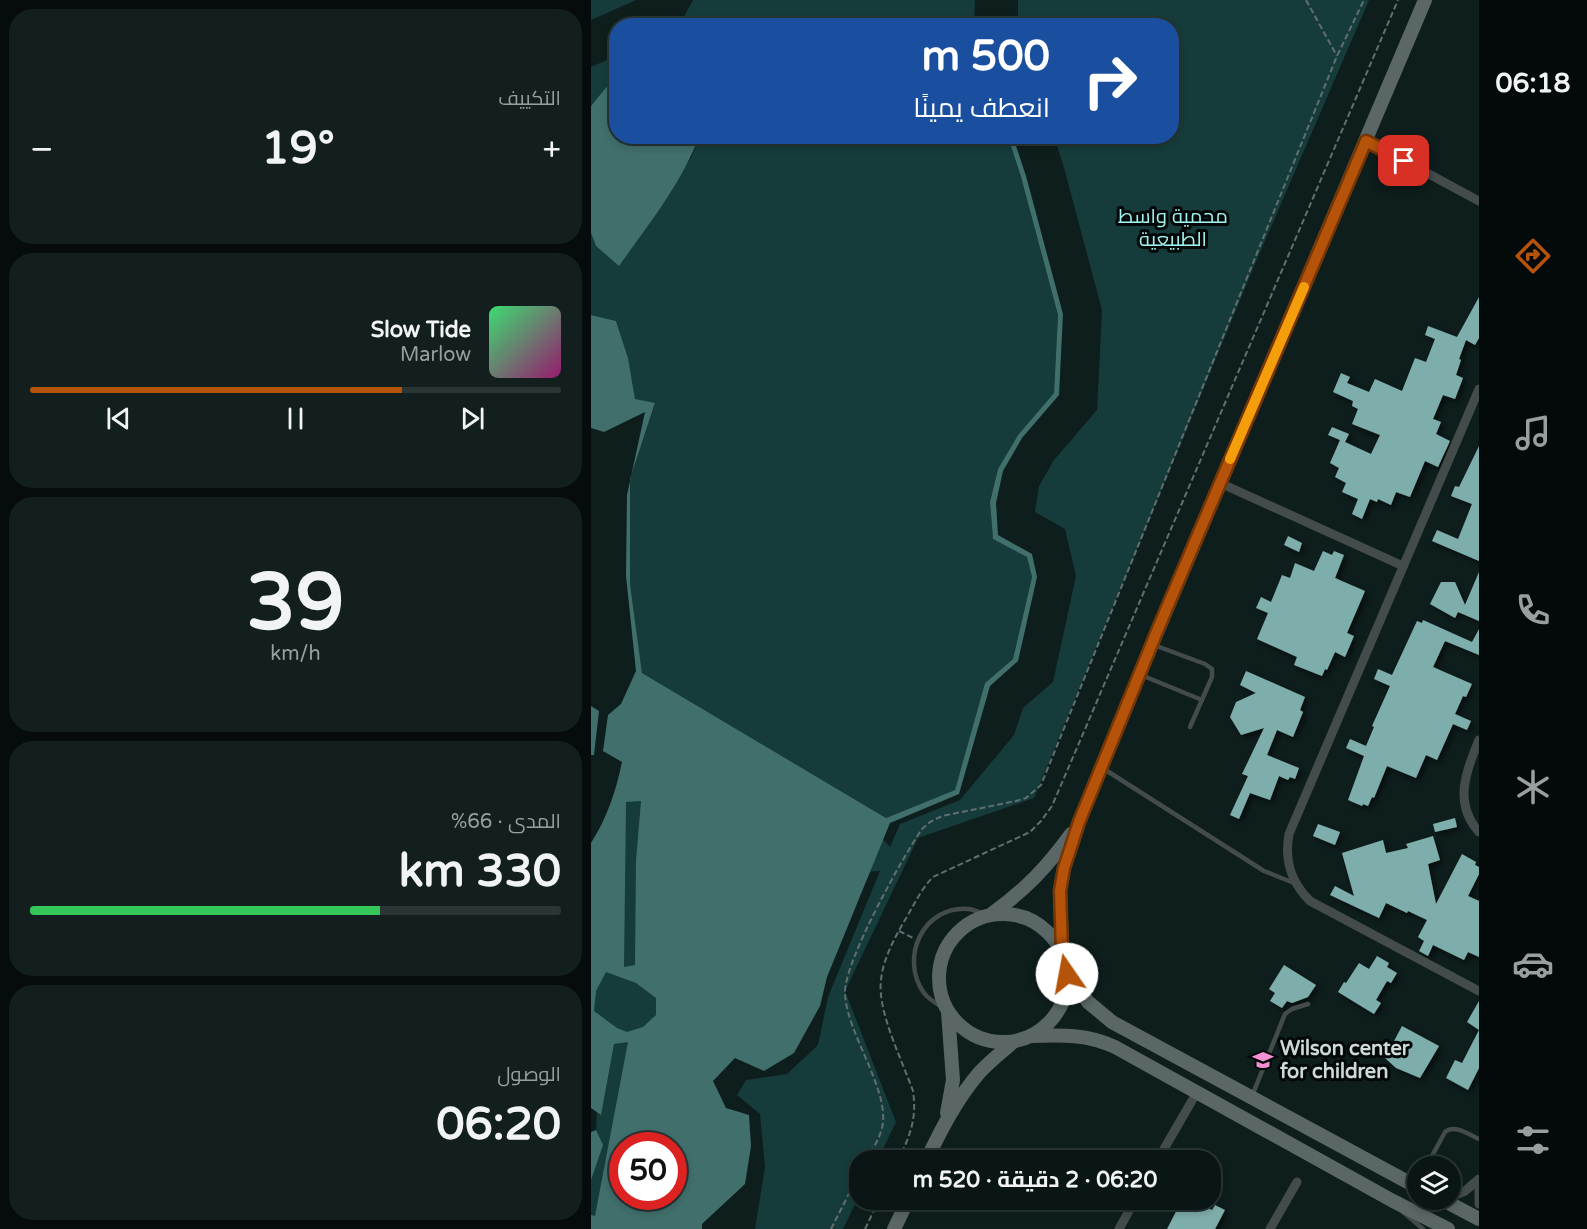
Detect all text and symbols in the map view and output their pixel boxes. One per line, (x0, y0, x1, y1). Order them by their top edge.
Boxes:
text: 500 m (921, 31, 1050, 82)
icon: right (1071, 42, 1149, 120)
text: 06:18 (1496, 67, 1570, 100)
text: التكييف (498, 87, 561, 111)
text: انعطف يمينًا (913, 92, 1050, 125)
text: 19° (261, 122, 335, 176)
text: − (30, 130, 54, 169)
text: + (542, 130, 561, 169)
pin (1378, 135, 1429, 186)
icon: arrive (1387, 144, 1420, 177)
park label: محمية واسط الطبيعية (1118, 205, 1228, 252)
icon: directions (1512, 235, 1554, 277)
text: Slow Tide (371, 317, 471, 343)
text: Marlow (400, 343, 471, 367)
icon: previous (102, 402, 135, 435)
icon: pause (279, 402, 312, 435)
icon: next (456, 402, 489, 435)
icon: music (1512, 412, 1554, 454)
text: 39 (247, 556, 344, 650)
icon: phone (1512, 589, 1554, 631)
text: km/h (270, 642, 321, 666)
icon: climate (1512, 766, 1554, 808)
text: المدى · 66% (451, 810, 561, 834)
text: 330 km (399, 845, 561, 899)
position arrow (1035, 942, 1099, 1006)
icon: car (1512, 943, 1554, 985)
place label: Wilson center for children (1280, 1037, 1410, 1084)
school or university icon: Wilson center for children (1251, 1048, 1275, 1072)
text: الوصول (497, 1063, 561, 1087)
text: 06:20 (436, 1098, 561, 1152)
icon: filters (1512, 1119, 1554, 1161)
speed limit sign: 50 (609, 1132, 687, 1210)
map controls (1407, 1156, 1461, 1210)
button: layers (1407, 1156, 1461, 1210)
text: 06:20 · 2 دقيقة · 520 m (913, 1167, 1157, 1193)

